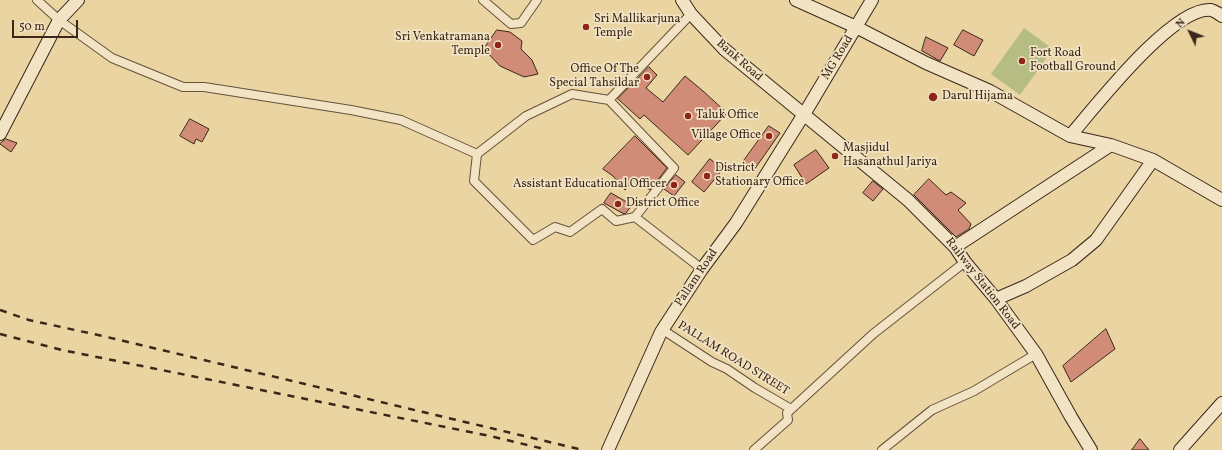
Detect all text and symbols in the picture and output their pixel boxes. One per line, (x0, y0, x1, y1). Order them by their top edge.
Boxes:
scale bar (14, 12, 80, 38)
north arrow (1170, 12, 1210, 52)
place label: Sri Mallikarjuna Temple (594, 13, 680, 41)
text: N (1173, 15, 1189, 32)
text: 50 m (19, 19, 45, 35)
marker: Sri Mallikarjuna Temple (581, 22, 591, 32)
place label: Sri Venkatramana Temple (395, 31, 490, 59)
street label: MG Road (819, 33, 857, 83)
street label: Bank Road (713, 37, 765, 85)
marker: Sri Venkatramana Temple (493, 40, 503, 50)
place label: Fort Road Football Ground (1030, 47, 1116, 75)
marker: Fort Road Football Ground (1017, 56, 1027, 66)
place label: Office Of The Special Tahsildar (549, 63, 639, 91)
marker: Office Of The Special Tahsildar (642, 72, 652, 82)
place label: Darul Hijama (942, 90, 1013, 104)
marker: Darul Hijama (927, 91, 939, 103)
place label: Taluk Office (696, 109, 759, 123)
marker: Taluk Office (683, 111, 693, 121)
place label: Village Office (691, 129, 761, 143)
marker: Village Office (764, 131, 774, 141)
place label: Masjidul Hasanathul Jariya (843, 142, 937, 170)
marker: Masjidul Hasanathul Jariya (830, 151, 840, 161)
place label: District Stationary Office (715, 162, 804, 190)
marker: District Stationary Office (702, 171, 712, 181)
place label: Assistant Educational Officer (513, 178, 666, 192)
marker: Assistant Educational Officer (669, 180, 679, 190)
place label: District Office (626, 197, 700, 211)
marker: District Office (613, 199, 623, 209)
street label: Railway Station Road (942, 235, 1022, 333)
street label: Pallam Road (673, 247, 721, 309)
street label: PALLAM ROAD STREET (675, 319, 791, 399)

